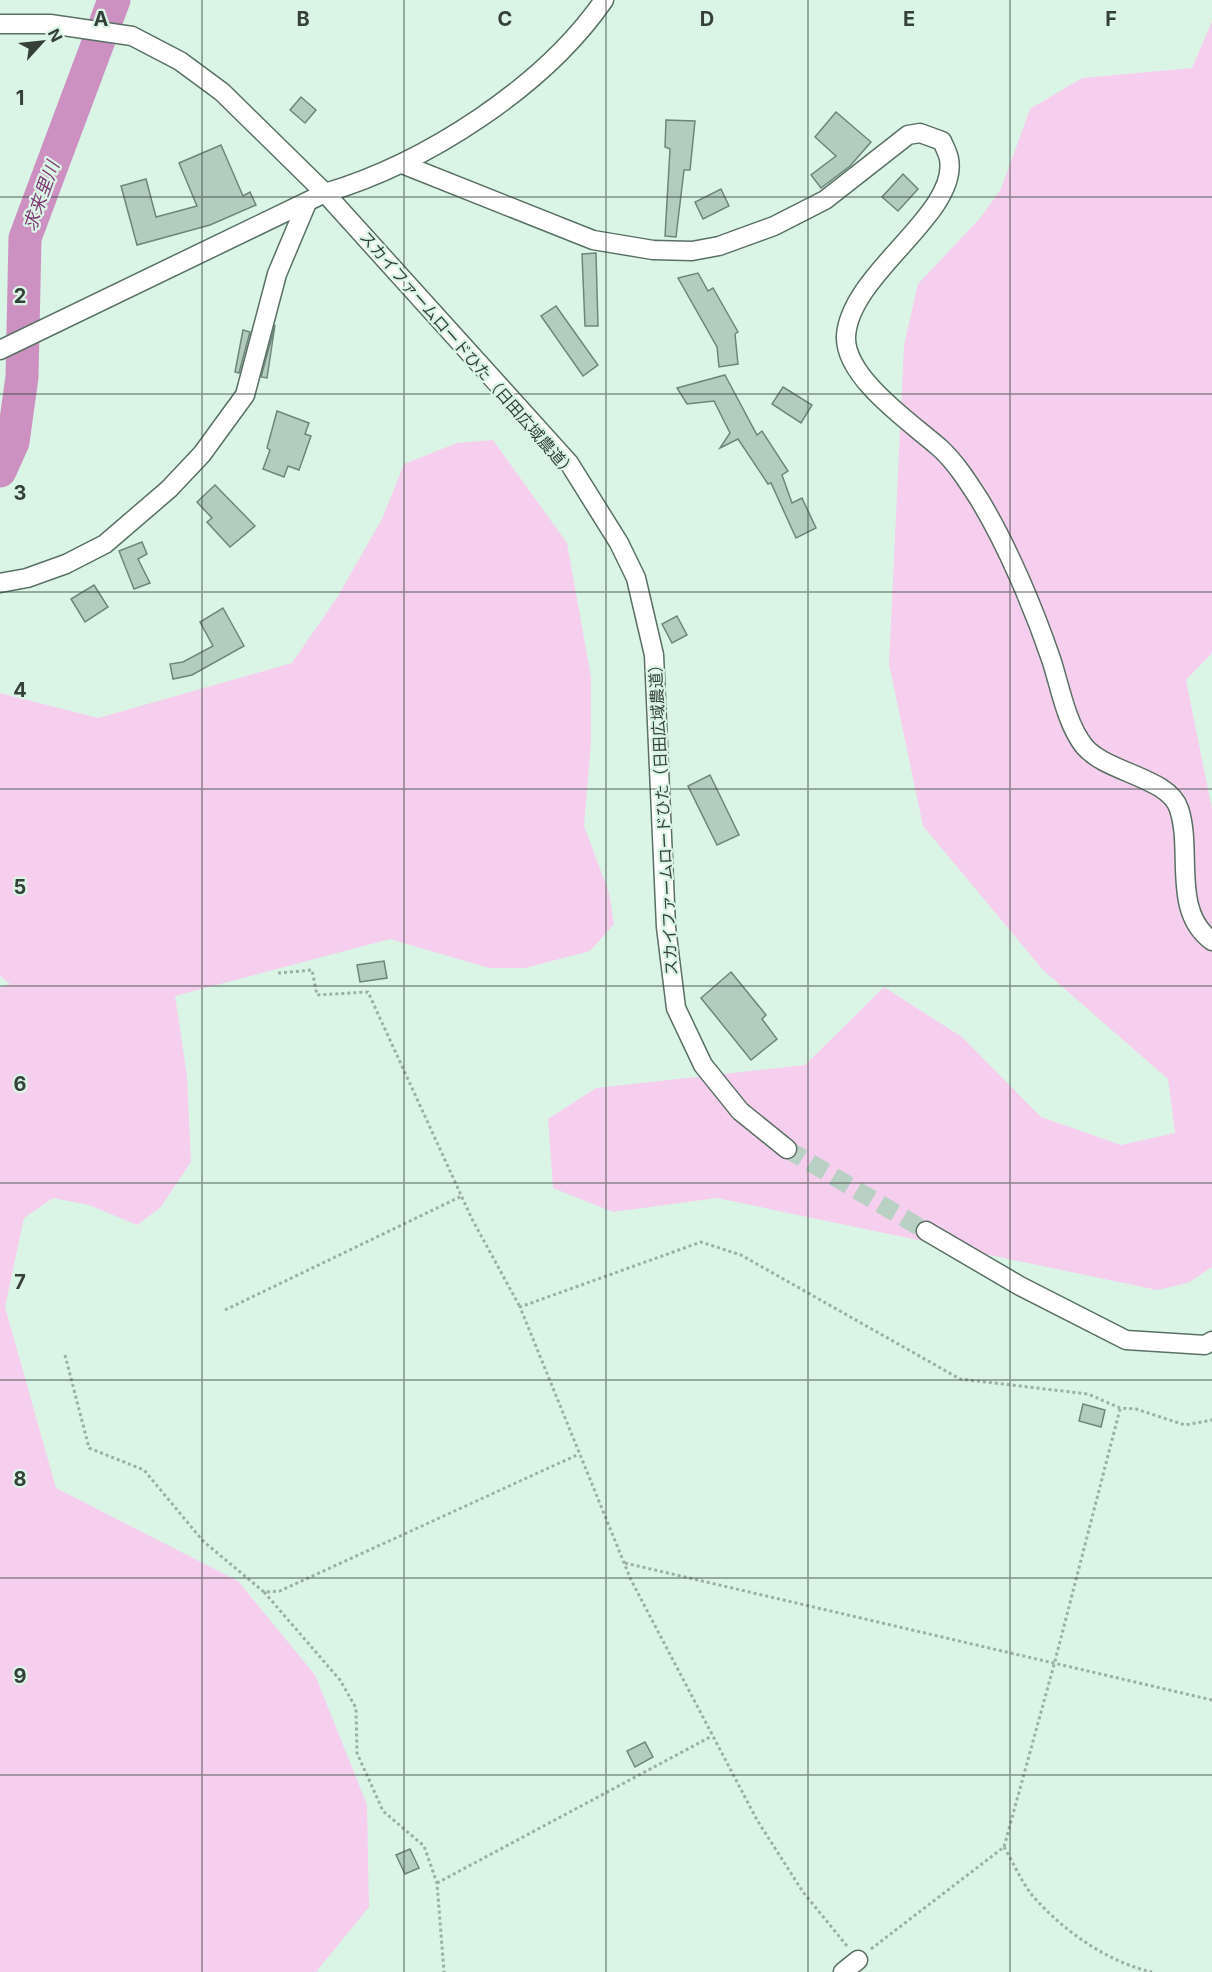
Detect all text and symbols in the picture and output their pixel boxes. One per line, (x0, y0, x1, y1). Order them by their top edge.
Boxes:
text: A (94, 7, 109, 31)
text: B (296, 7, 310, 31)
text: C (498, 7, 512, 31)
text: D (700, 7, 714, 31)
text: E (903, 7, 915, 31)
text: F (1105, 7, 1117, 31)
north arrow (12, 12, 72, 72)
text: N (44, 25, 67, 45)
text: 1 (16, 86, 24, 110)
water label: 求来里川 (19, 157, 64, 233)
street label: スカイファームロードひた（日田広域農道） (356, 227, 580, 481)
text: 2 (14, 284, 26, 308)
text: 3 (14, 481, 26, 505)
street label: スカイファームロードひた（日田広域農道） (645, 656, 681, 976)
text: 4 (13, 678, 27, 702)
text: 5 (14, 875, 26, 899)
text: 6 (14, 1072, 27, 1096)
text: 7 (14, 1270, 26, 1294)
text: 8 (13, 1467, 27, 1491)
text: 9 (14, 1664, 27, 1688)

